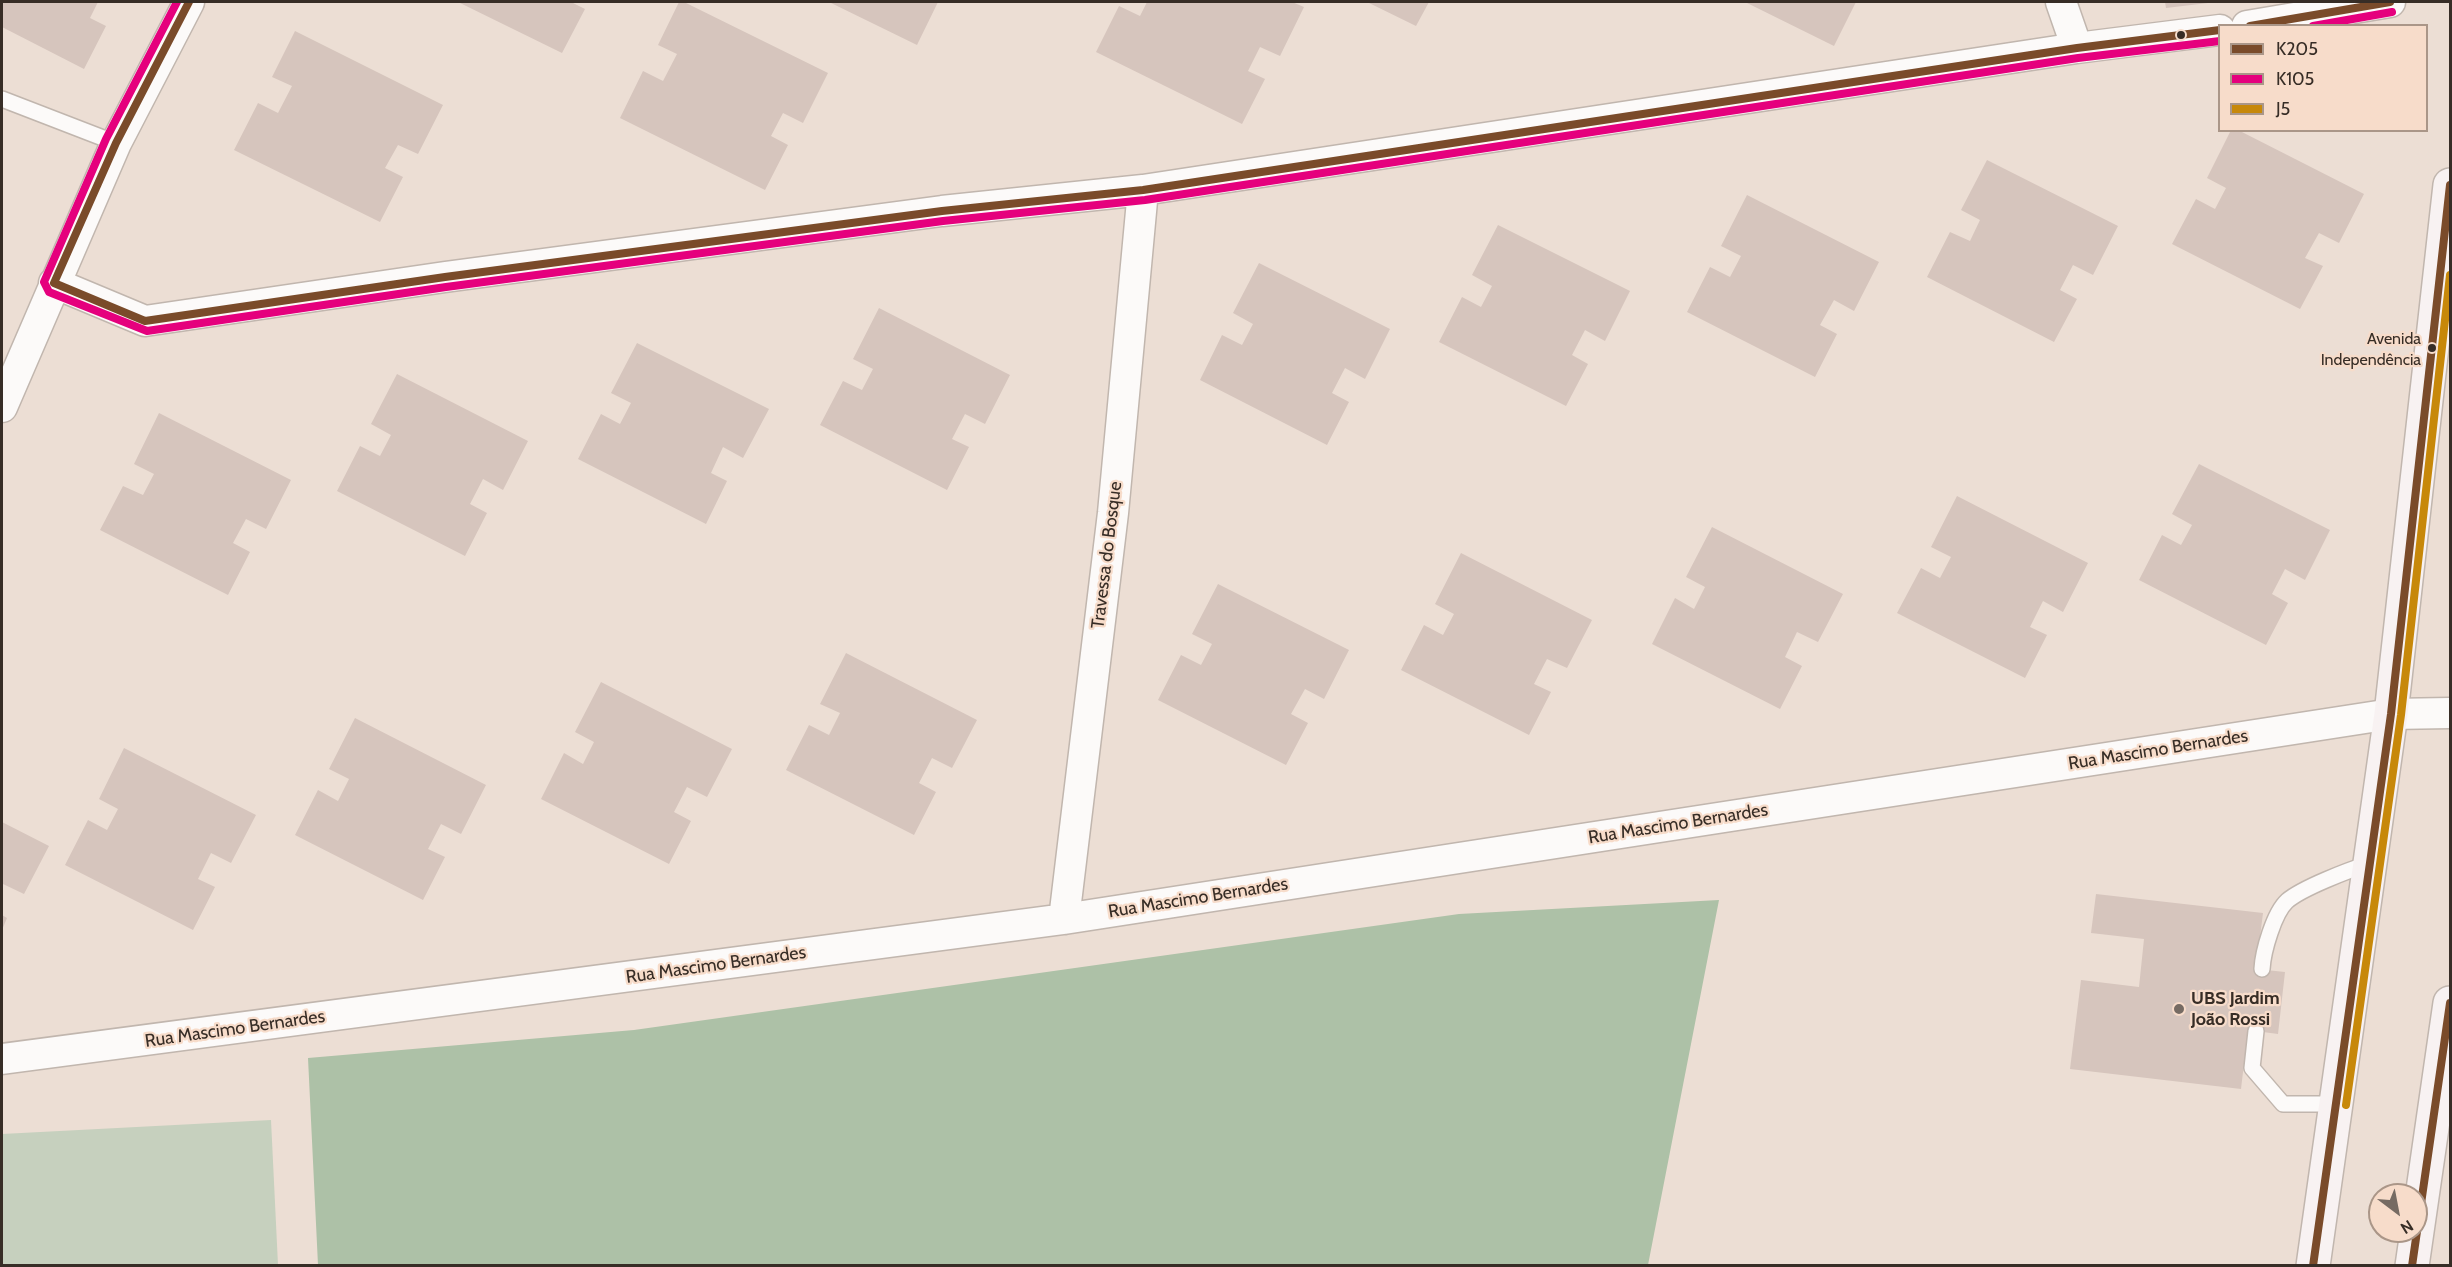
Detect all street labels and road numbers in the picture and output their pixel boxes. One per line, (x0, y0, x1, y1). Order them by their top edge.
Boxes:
street label: Travessa do Bosque (1087, 480, 1127, 630)
street label: Rua Mascimo Bernardes (2067, 725, 2249, 775)
street label: Rua Mascimo Bernardes (1587, 799, 1769, 849)
street label: Rua Mascimo Bernardes (1107, 873, 1289, 923)
street label: Rua Mascimo Bernardes (625, 942, 807, 988)
street label: Rua Mascimo Bernardes (144, 1006, 326, 1052)

